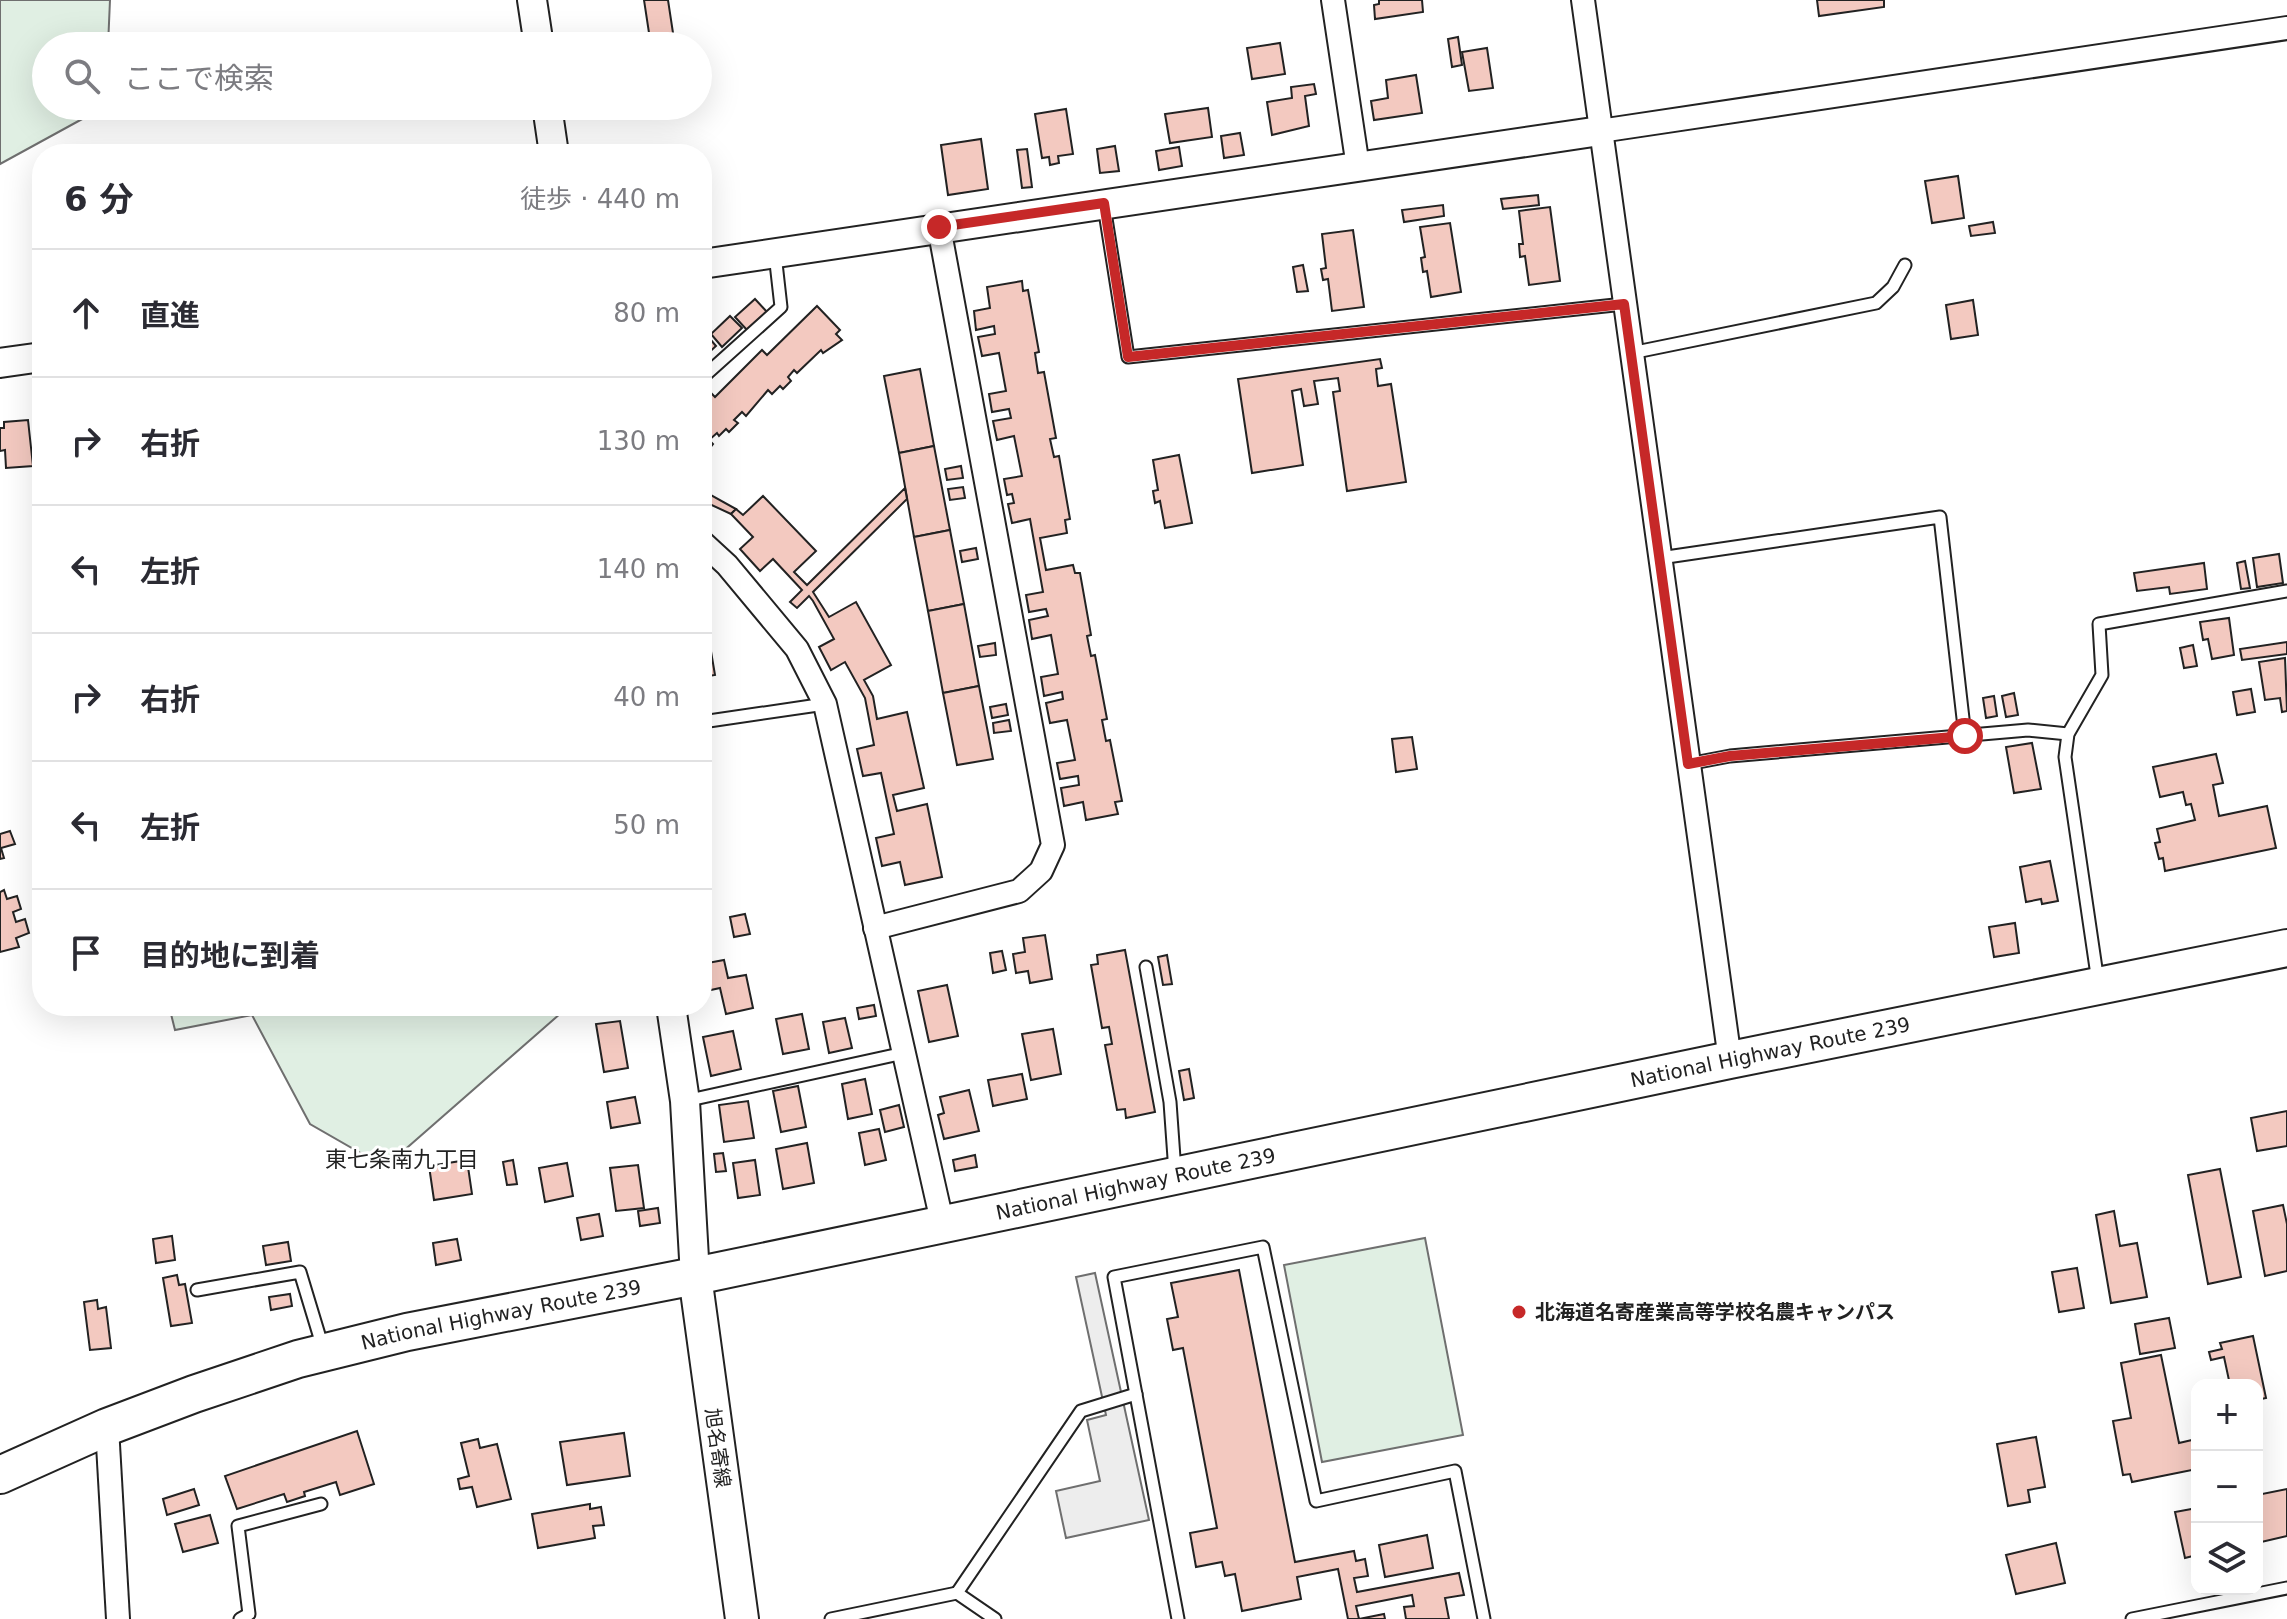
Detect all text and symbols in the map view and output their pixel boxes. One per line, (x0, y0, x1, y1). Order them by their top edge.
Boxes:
search box (32, 32, 712, 120)
icon: search (60, 54, 104, 98)
text: ここで検索 (124, 61, 274, 96)
text: 6 分 (64, 179, 134, 219)
text: 徒歩 · 440 m (520, 184, 680, 214)
route end (921, 209, 957, 245)
icon: ahead (64, 291, 108, 335)
text: 直進 (140, 298, 200, 333)
text: 80 m (613, 298, 680, 328)
icon: right (64, 419, 108, 463)
text: 右折 (140, 426, 200, 461)
text: 130 m (597, 426, 680, 456)
icon: left (64, 547, 108, 591)
text: 左折 (140, 554, 200, 589)
text: 140 m (597, 554, 680, 584)
icon: right (64, 675, 108, 719)
text: 右折 (140, 682, 200, 717)
text: 40 m (613, 682, 680, 712)
route start (1947, 718, 1983, 754)
icon: left (64, 803, 108, 847)
text: 左折 (140, 810, 200, 845)
text: 50 m (613, 810, 680, 840)
icon: arrive (64, 931, 108, 975)
text: 目的地に到着 (140, 938, 320, 973)
street label: National Highway Route 239 (1628, 1012, 1912, 1093)
street label: National Highway Route 239 (994, 1143, 1278, 1225)
district label: 東七条南九丁目 (325, 1147, 479, 1172)
street label: National Highway Route 239 (359, 1275, 643, 1355)
place label: 北海道名寄産業高等学校名農キャンパス (1535, 1300, 1895, 1324)
marker: 北海道名寄産業高等学校名農キャンパス (1510, 1303, 1528, 1321)
map controls (2191, 1379, 2263, 1595)
button: + (2191, 1379, 2263, 1451)
street label: 旭名寄線 (701, 1407, 735, 1489)
button: − (2191, 1451, 2263, 1523)
button: layers (2191, 1523, 2263, 1595)

